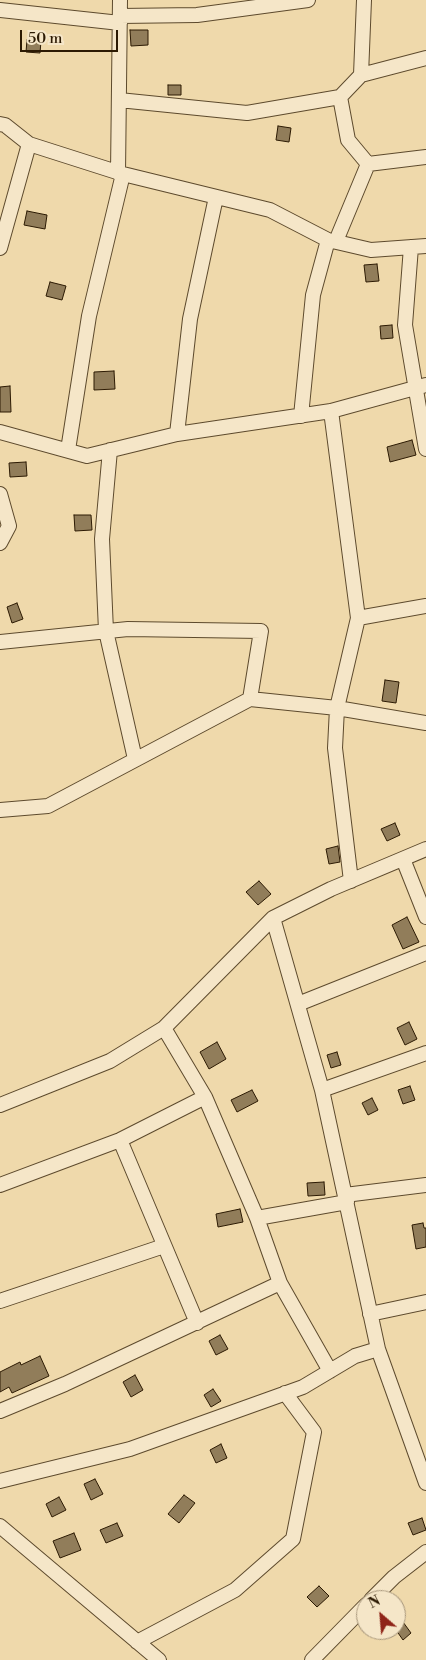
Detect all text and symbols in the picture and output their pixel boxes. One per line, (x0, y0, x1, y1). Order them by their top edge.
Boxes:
scale bar (22, 20, 120, 52)
text: 50 m (28, 29, 62, 48)
north arrow (356, 1590, 406, 1640)
text: N (366, 1592, 384, 1613)

